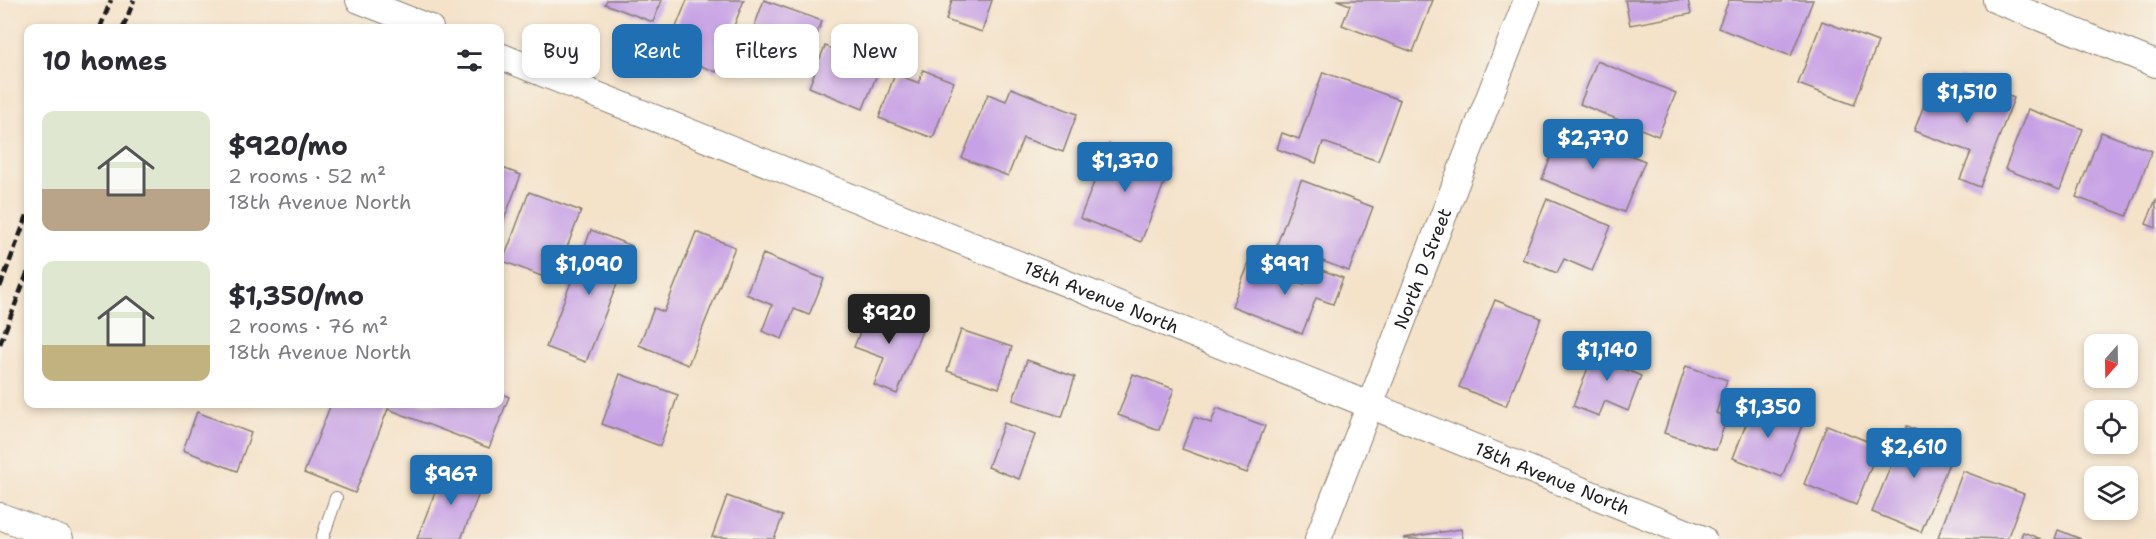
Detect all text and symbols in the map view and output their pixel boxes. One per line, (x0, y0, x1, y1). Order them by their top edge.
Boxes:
chip: Buy (522, 24, 600, 78)
chip: Rent (612, 24, 702, 78)
chip: Filters (714, 24, 819, 78)
chip: New (831, 24, 918, 78)
text: 10 homes (42, 43, 167, 78)
icon: filters (453, 44, 486, 77)
pin: $1,510 (1918, 73, 2016, 124)
text: $1,510 (1937, 79, 1997, 105)
pin: $2,770 (1544, 119, 1642, 170)
text: $2,770 (1557, 125, 1629, 151)
text: $920/mo (228, 128, 348, 163)
icon: home (90, 135, 162, 207)
pin: $1,370 (1076, 142, 1174, 193)
text: $1,370 (1091, 148, 1159, 174)
text: 2 rooms · 52 m² (228, 163, 386, 189)
text: 18th Avenue North (228, 189, 411, 215)
street label: North D Street (1388, 204, 1457, 333)
pin: $1,090 (540, 245, 638, 296)
pin: $991 (1249, 245, 1321, 296)
text: $1,090 (555, 251, 623, 277)
text: $991 (1260, 251, 1310, 277)
street label: 18th Avenue North (1020, 256, 1182, 339)
text: $1,350/mo (228, 278, 364, 313)
icon: home (90, 285, 162, 357)
pin: $920 (853, 294, 925, 345)
text: $920 (862, 300, 916, 326)
text: 2 rooms · 76 m² (228, 313, 388, 339)
pin: $1,140 (1558, 331, 1656, 382)
north arrow (2084, 334, 2138, 388)
map controls (2084, 334, 2138, 520)
text: $1,140 (1576, 337, 1638, 363)
text: 18th Avenue North (228, 339, 411, 365)
pin: $1,350 (1719, 388, 1817, 439)
text: $1,350 (1735, 394, 1801, 420)
button: locate (2084, 400, 2138, 454)
pin: $2,610 (1865, 428, 1963, 479)
text: $2,610 (1880, 434, 1948, 460)
street label: 18th Avenue North (1471, 437, 1633, 520)
pin: $967 (415, 455, 487, 506)
text: $967 (424, 461, 478, 487)
button: layers (2084, 466, 2138, 520)

